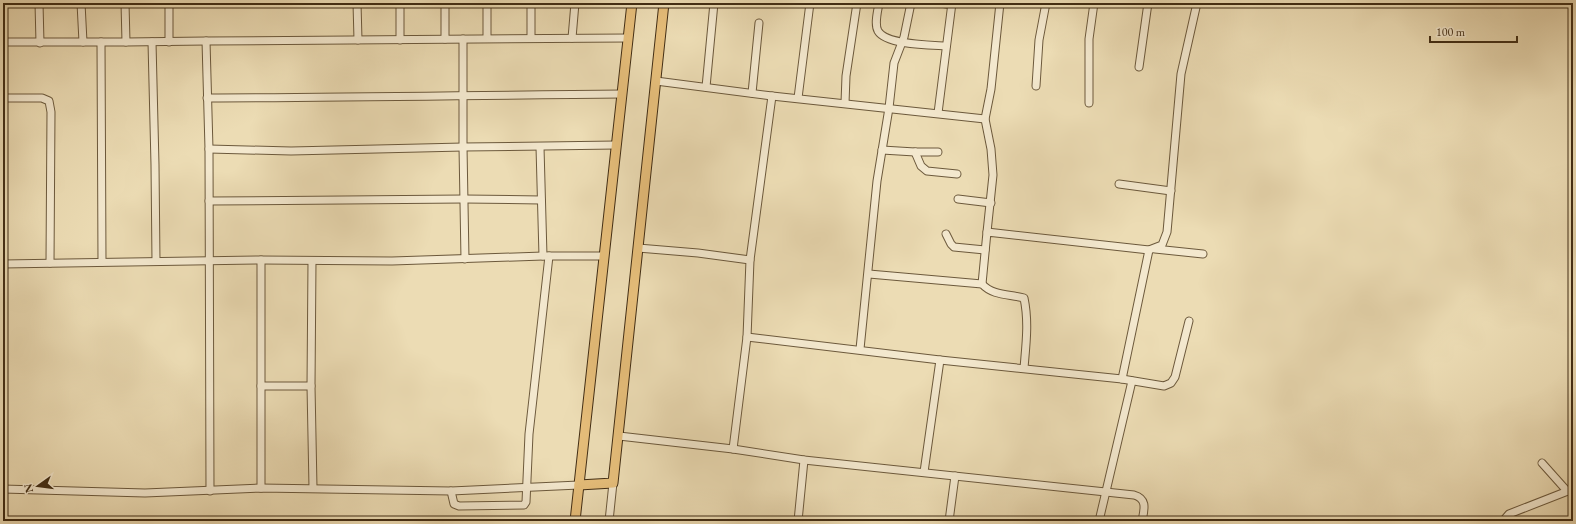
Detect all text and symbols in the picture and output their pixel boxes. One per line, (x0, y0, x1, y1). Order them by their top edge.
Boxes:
scale bar (1430, 18, 1517, 44)
text: 100 m (1436, 24, 1466, 40)
north arrow (18, 466, 58, 506)
text: N (20, 482, 36, 494)

